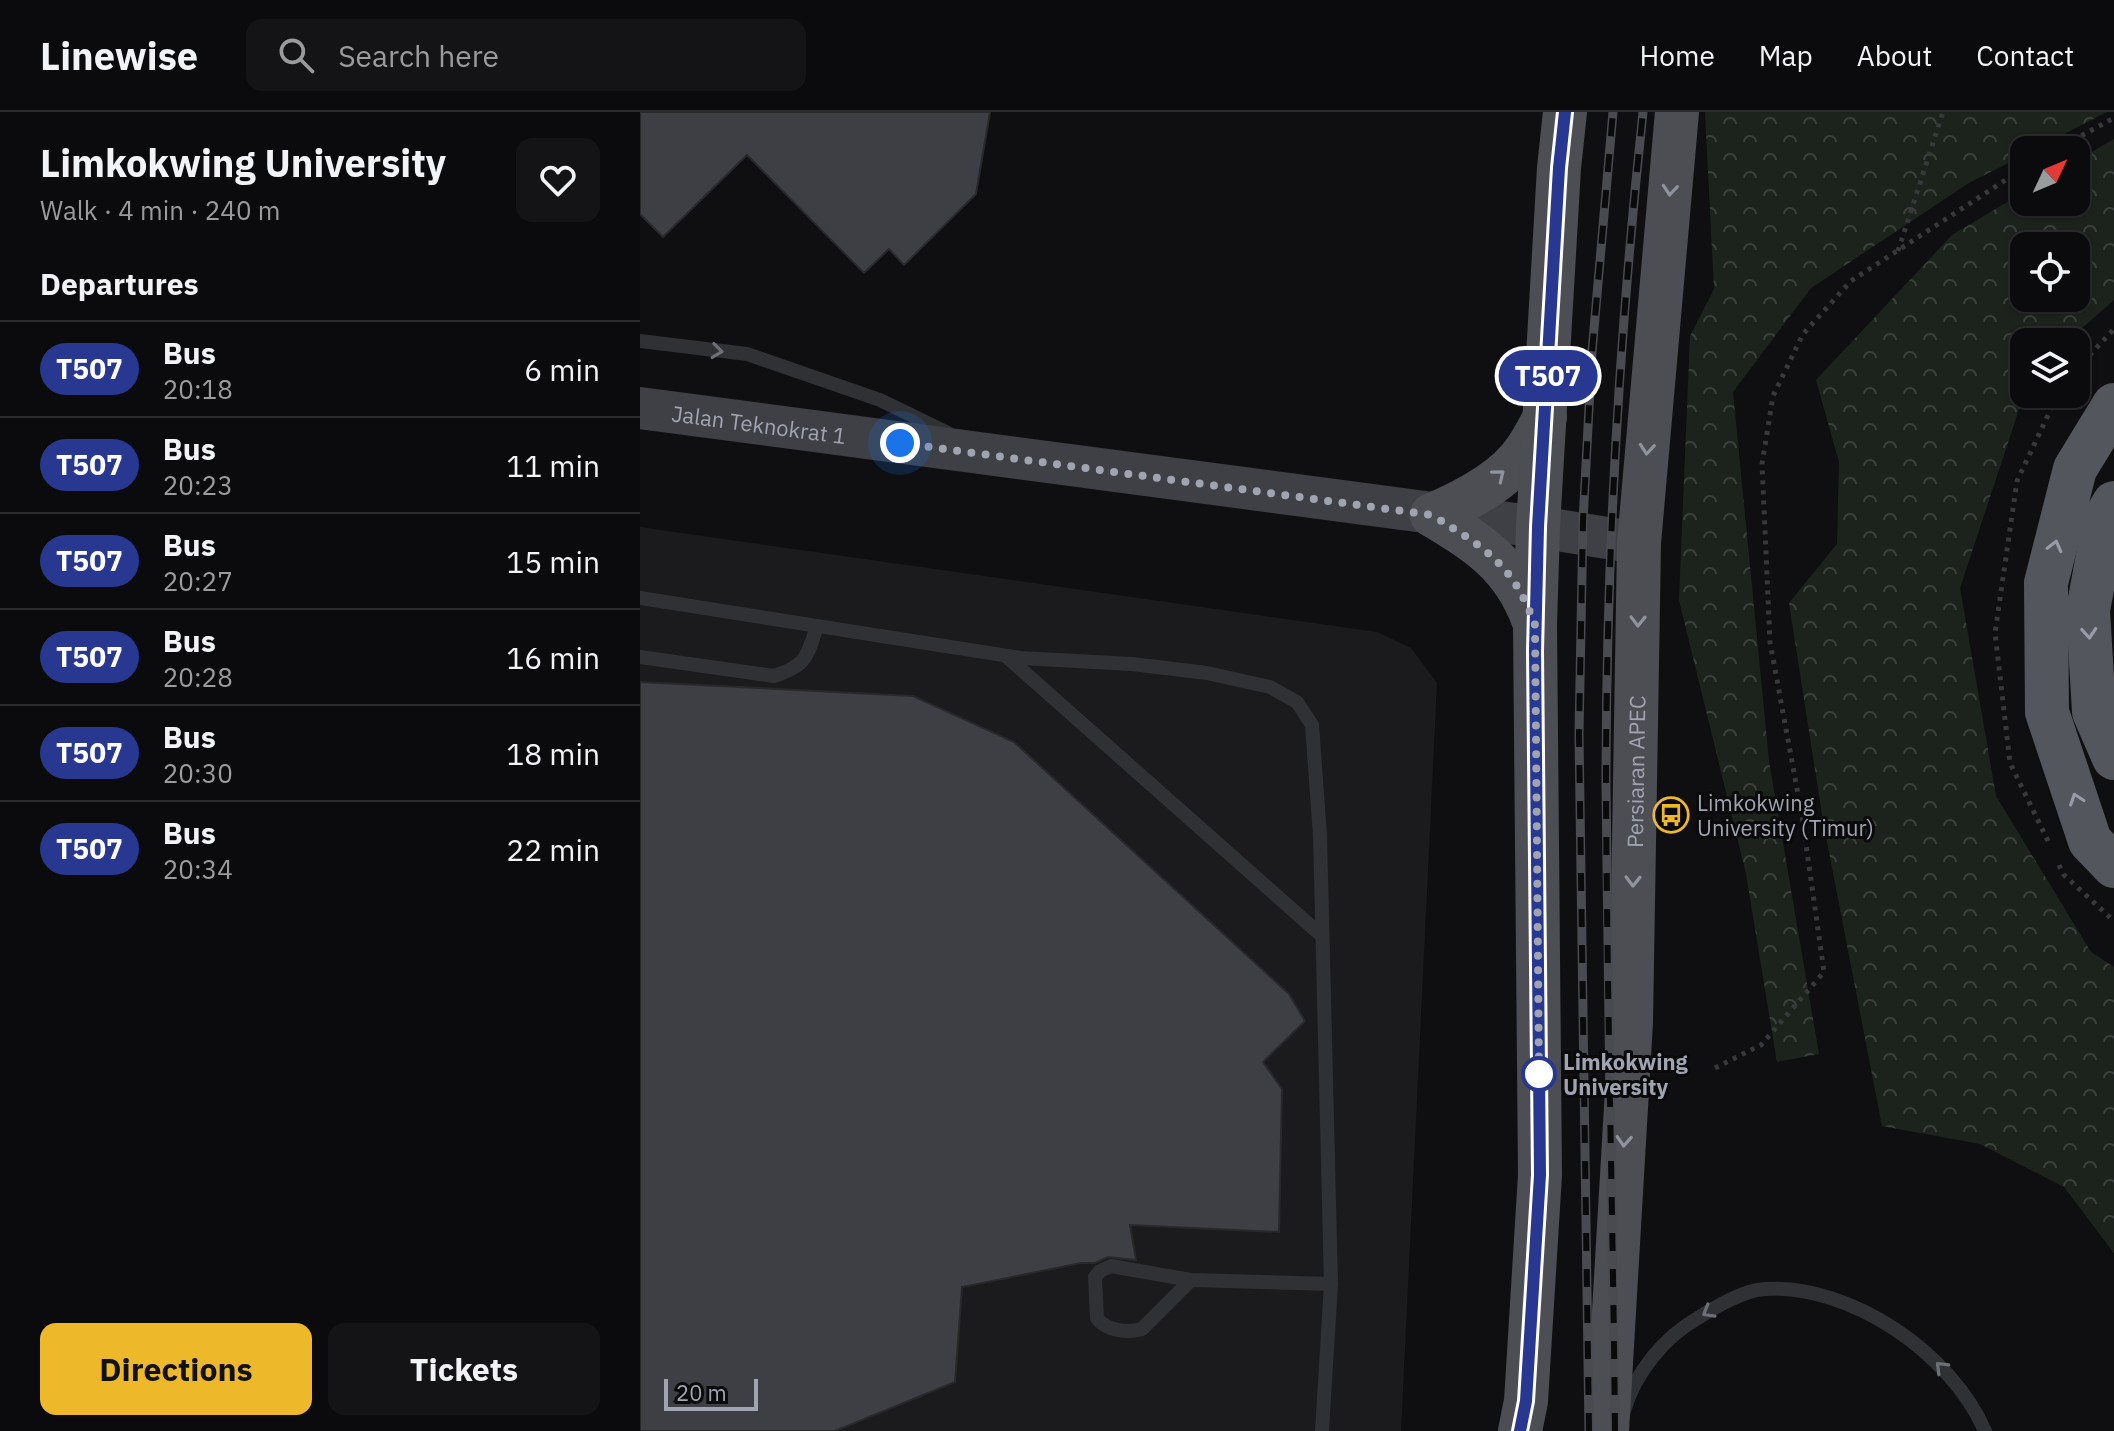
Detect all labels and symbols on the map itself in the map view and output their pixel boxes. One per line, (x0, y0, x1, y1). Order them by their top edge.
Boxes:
north arrow (2010, 136, 2090, 216)
one-way arrow (1662, 184, 1679, 197)
one-way arrow (711, 342, 724, 359)
line badge: T507 (1492, 350, 1604, 402)
street label: Jalan Teknokrat 1 (670, 398, 848, 450)
your location (880, 423, 920, 463)
one-way arrow (1639, 443, 1656, 456)
one-way arrow (1490, 471, 1505, 485)
one-way arrow (2046, 539, 2063, 553)
one-way arrow (1629, 615, 1646, 628)
one-way arrow (2080, 627, 2097, 640)
street label: Persiaran APEC (1619, 695, 1651, 848)
place label: Limkokwing University (Timur) (1697, 788, 1874, 842)
one-way arrow (2070, 793, 2086, 807)
bus stop icon: Limkokwing University (Timur) (1652, 796, 1690, 834)
one-way arrow (1624, 875, 1642, 888)
place label: Limkokwing University (1563, 1047, 1689, 1101)
marker: Limkokwing University (1522, 1057, 1556, 1091)
one-way arrow (1616, 1135, 1633, 1148)
one-way arrow (1702, 1302, 1716, 1318)
one-way arrow (1936, 1362, 1950, 1376)
scale bar (664, 1375, 758, 1411)

